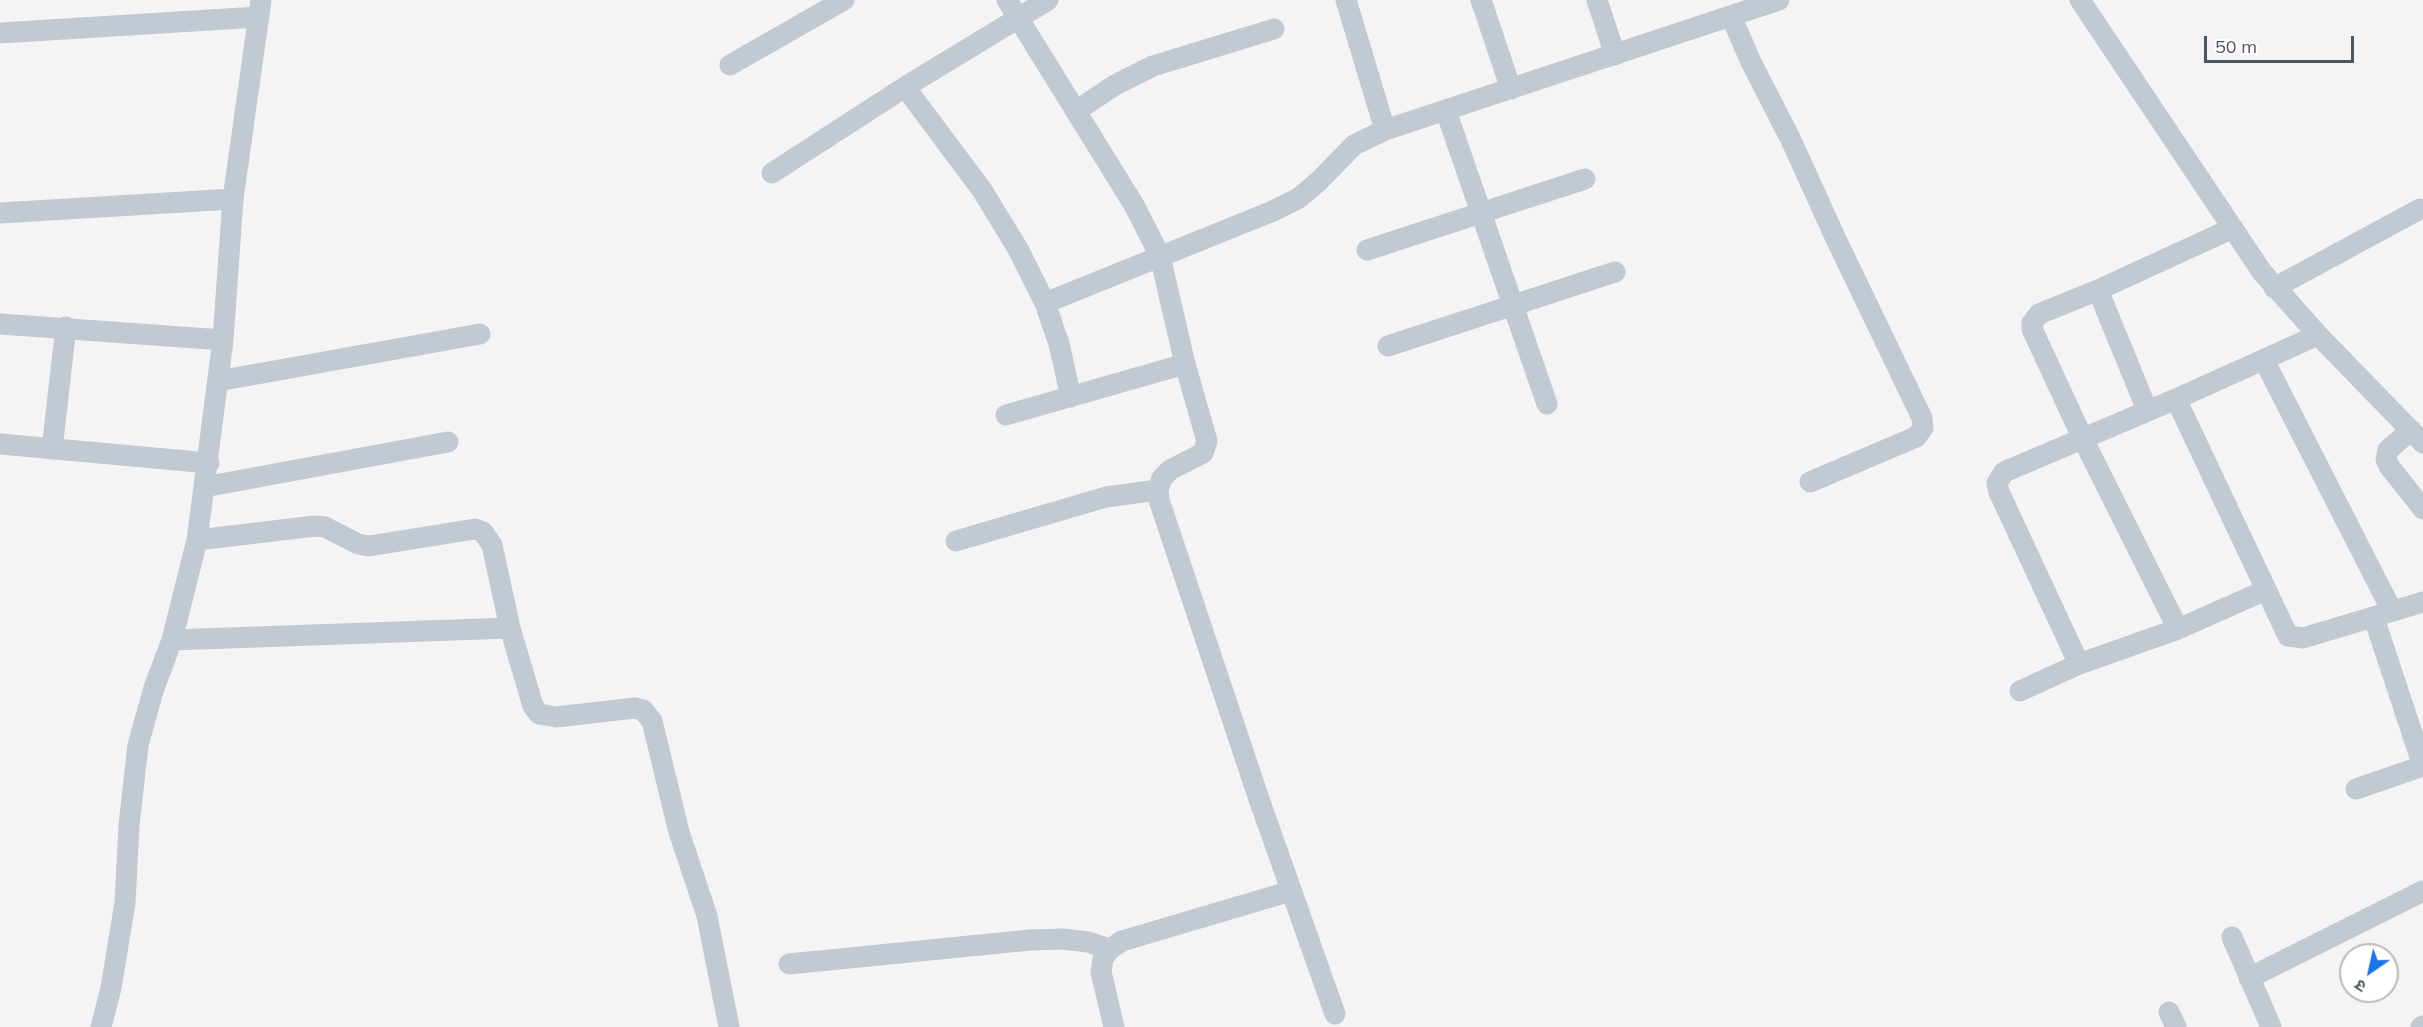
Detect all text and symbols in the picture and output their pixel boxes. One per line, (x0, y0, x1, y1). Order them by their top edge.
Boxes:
scale bar (2207, 24, 2357, 62)
text: 50 m (2215, 35, 2257, 58)
north arrow (2339, 943, 2399, 1003)
text: उ (2351, 975, 2370, 997)

